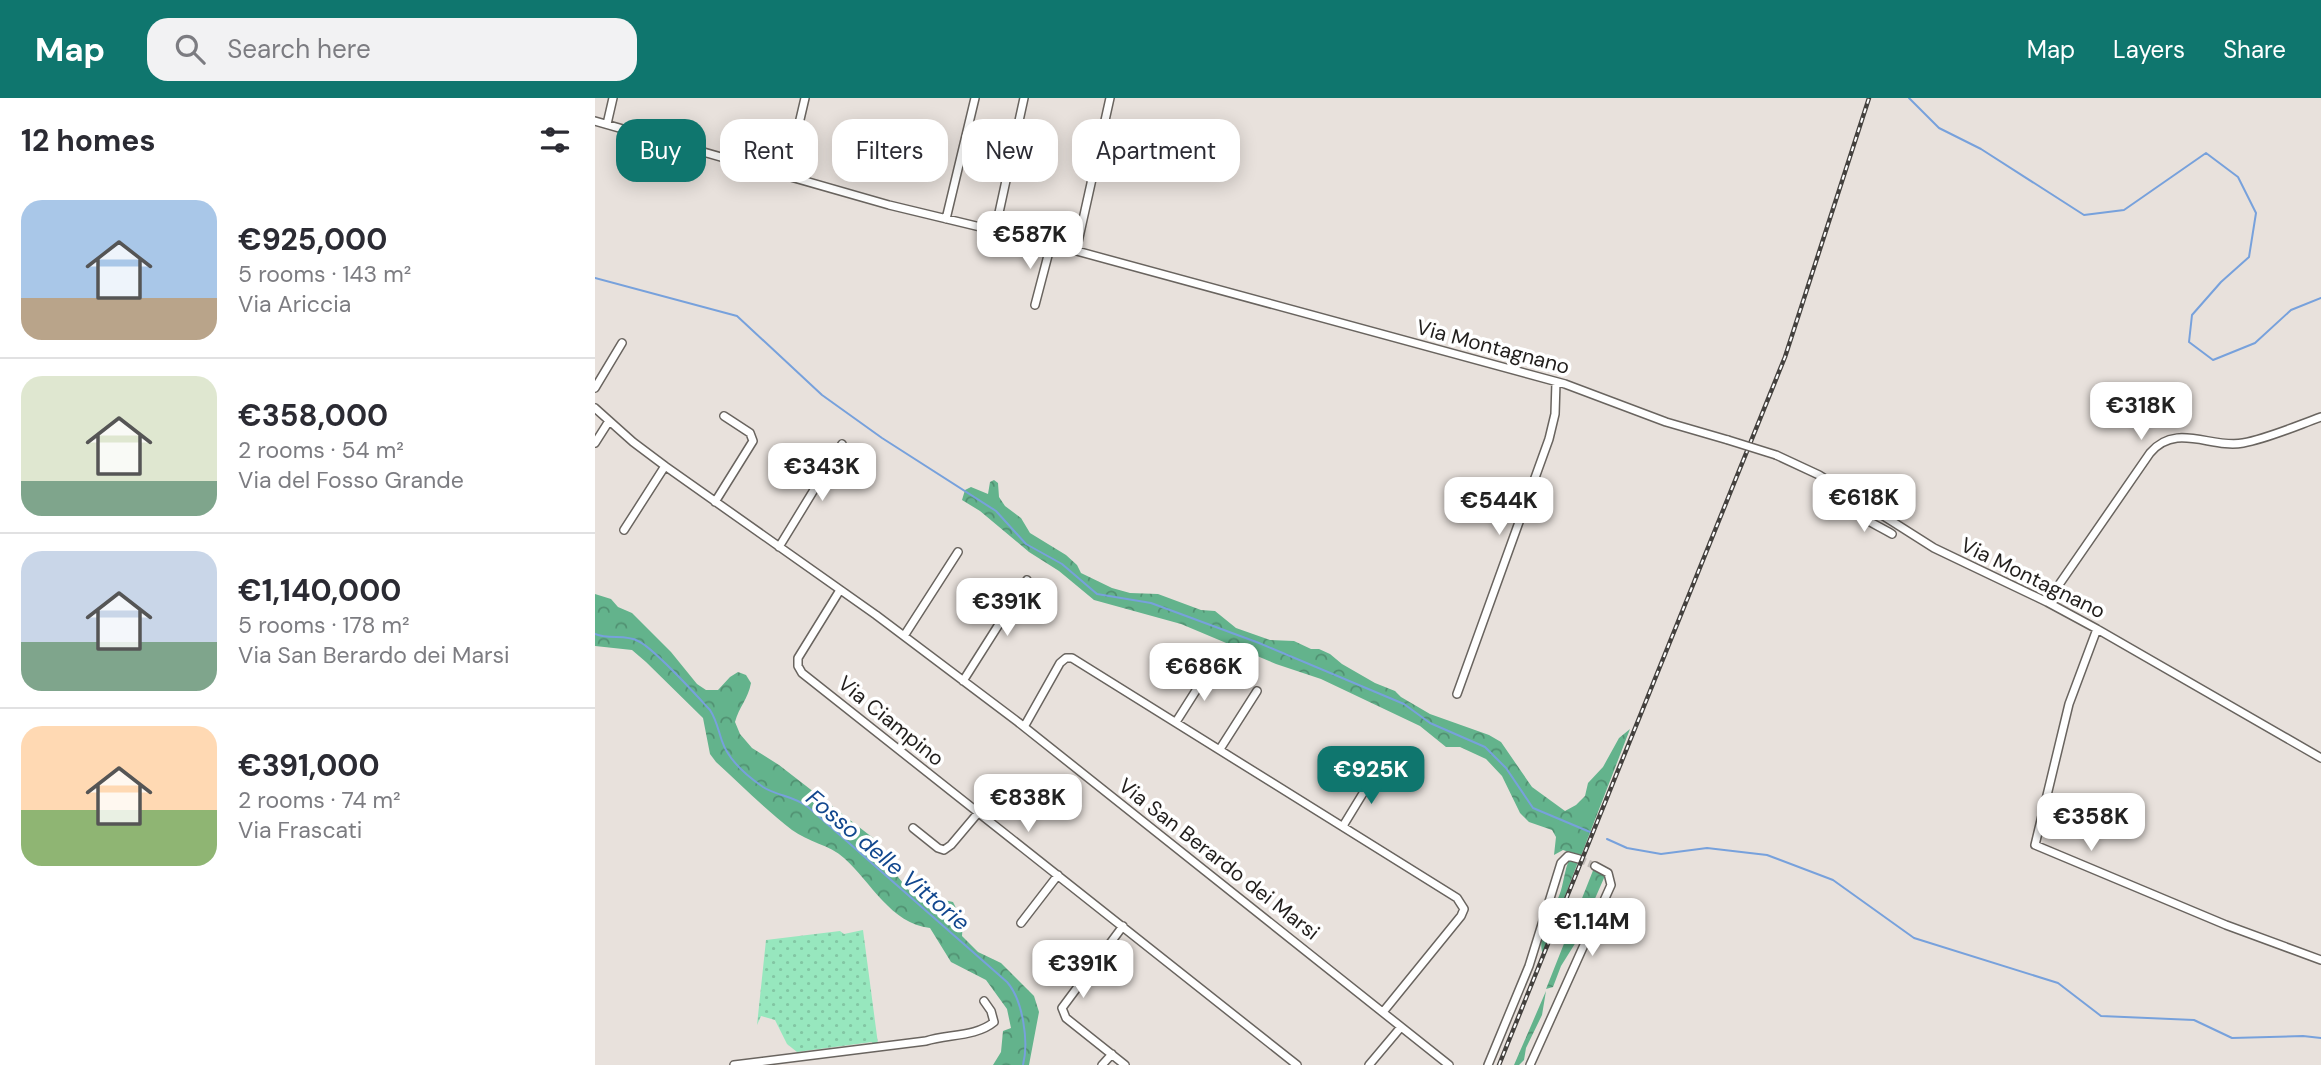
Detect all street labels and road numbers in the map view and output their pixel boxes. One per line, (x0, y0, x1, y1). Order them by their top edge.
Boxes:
street label: Via Montagnano (1413, 313, 1573, 381)
street label: Via Montagnano (1956, 531, 2110, 625)
street label: Via Ciampino (832, 670, 950, 772)
street label: Via San Berardo dei Marsi (1113, 772, 1325, 946)

